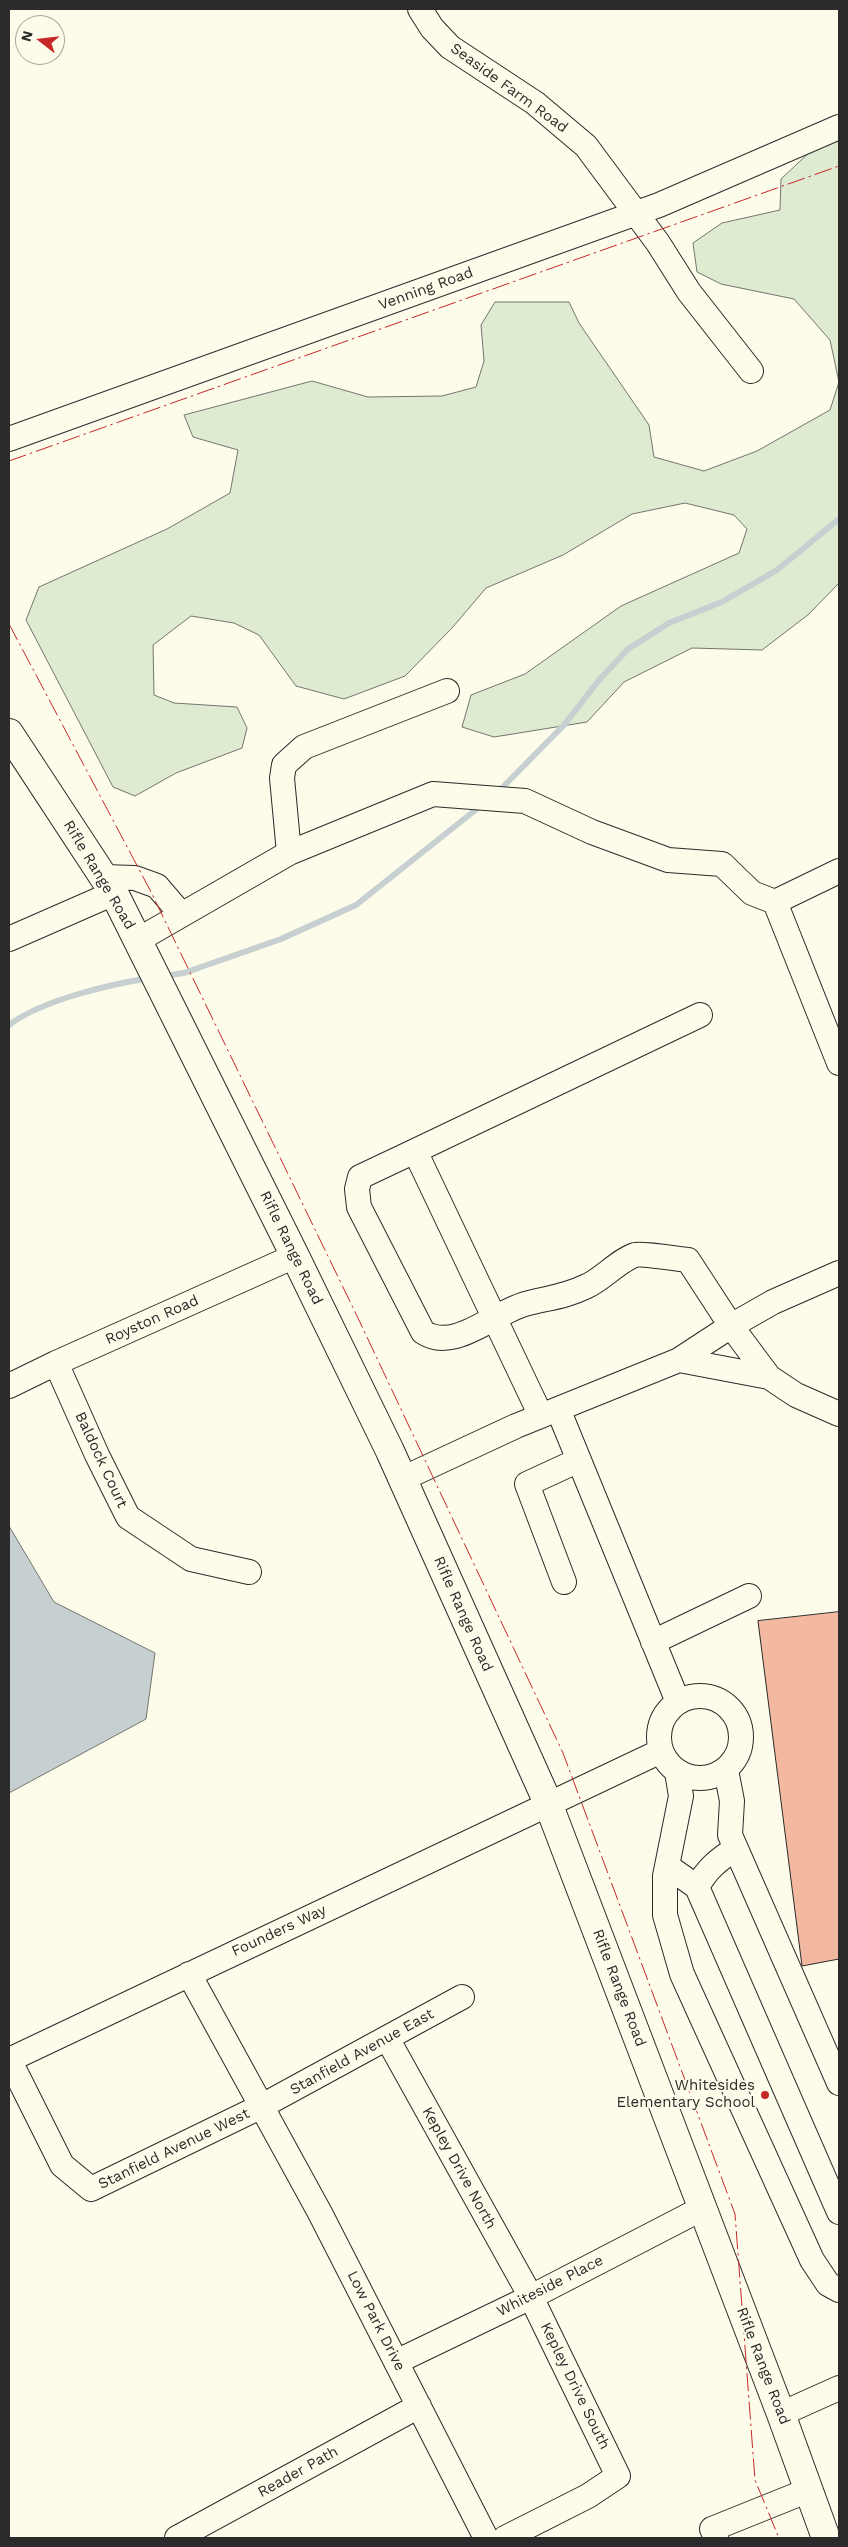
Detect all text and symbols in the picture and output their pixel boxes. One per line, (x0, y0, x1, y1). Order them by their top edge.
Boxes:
north arrow (15, 15, 65, 65)
text: N (17, 29, 36, 43)
street label: Seaside Farm Road (447, 39, 571, 137)
street label: Venning Road (376, 264, 476, 314)
street label: Rifle Range Road (59, 817, 139, 933)
street label: Rifle Range Road (256, 1188, 326, 1308)
street label: Royston Road (103, 1291, 201, 1349)
street label: Baldock Court (71, 1409, 131, 1511)
street label: Rifle Range Road (430, 1554, 496, 1674)
street label: Founders Way (229, 1901, 329, 1961)
street label: Rifle Range Road (588, 1927, 650, 2049)
street label: Stanfield Avenue East (287, 2005, 437, 2099)
place label: Whitesides Elementary School (616, 2077, 755, 2112)
marker: Whitesides Elementary School (759, 2089, 771, 2101)
street label: Stanfield Avenue West (95, 2104, 253, 2194)
street label: Kepley Drive North (418, 2104, 500, 2232)
street label: Whiteside Place (494, 2251, 606, 2321)
street label: Low Park Drive (343, 2268, 409, 2374)
street label: Rifle Range Road (732, 2305, 794, 2427)
street label: Kepley Drive South (536, 2320, 614, 2452)
street label: Reader Path (255, 2443, 341, 2501)

